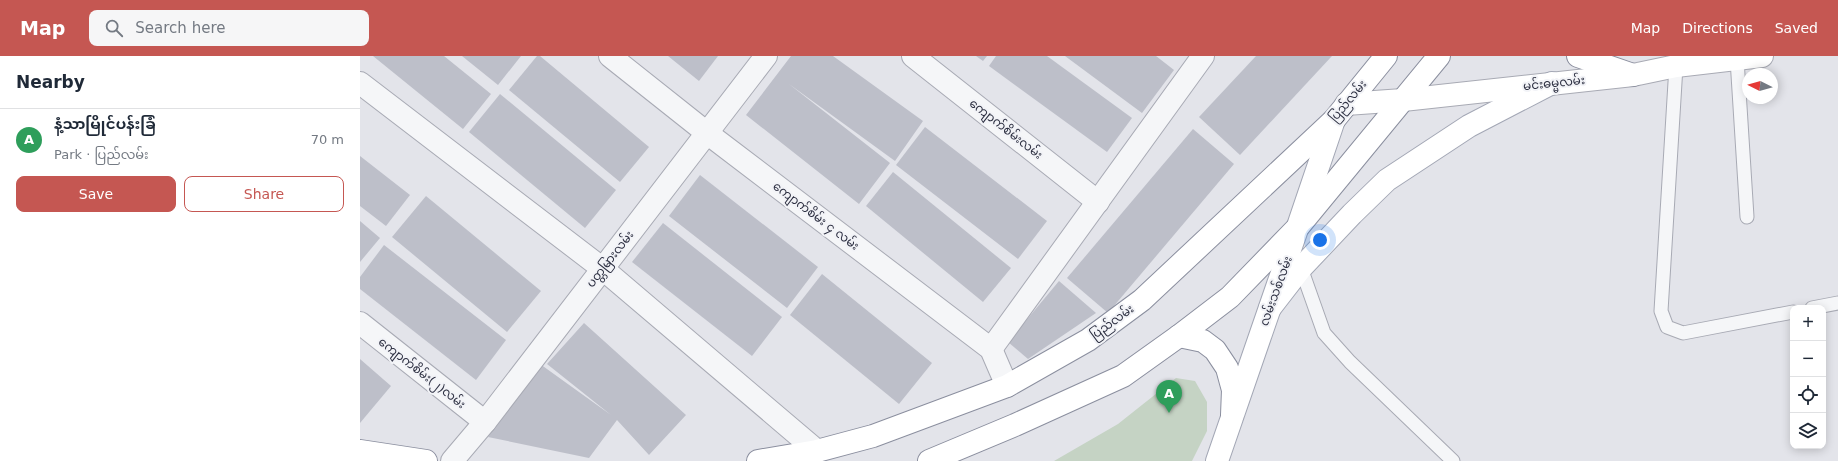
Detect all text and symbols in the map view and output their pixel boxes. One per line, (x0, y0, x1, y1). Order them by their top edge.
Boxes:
search box (89, 10, 369, 46)
text: Map (20, 17, 65, 39)
icon: search (103, 17, 125, 39)
text: Search here (135, 19, 225, 37)
text: Map (1631, 20, 1660, 36)
text: Directions (1682, 20, 1753, 36)
text: Saved (1775, 20, 1818, 36)
north arrow (1742, 68, 1778, 104)
street label: မင်းဓမ္မလမ်း (1522, 71, 1586, 96)
text: Nearby (16, 72, 85, 92)
street label: ပြည်လမ်း (1325, 76, 1372, 127)
street label: ကျောက်စိမ်းလမ်း (965, 94, 1047, 164)
text: နံ့သာမြိုင်ပန်းခြံ (54, 115, 156, 133)
text: A (24, 132, 34, 147)
text: 70 m (311, 132, 344, 147)
text: Park · ပြည်လမ်း (54, 147, 149, 162)
button: Save (16, 176, 176, 212)
button: Share (184, 176, 344, 212)
street label: ကျောက်စိမ်း ၄ လမ်း (768, 177, 863, 255)
street label: ပတ္တမြားလမ်း (582, 227, 639, 292)
your location (1310, 230, 1330, 250)
street label: လမ်းသစ်လမ်း (1255, 254, 1295, 328)
street label: ပြည်လမ်း (1087, 300, 1138, 345)
map controls (1790, 305, 1826, 449)
button: + (1790, 305, 1826, 341)
street label: ကျောက်စိမ်း(၂)လမ်း (374, 333, 470, 414)
button: − (1790, 341, 1826, 377)
button: locate (1790, 377, 1826, 413)
pin: A (1156, 380, 1182, 413)
button: layers (1790, 413, 1826, 449)

